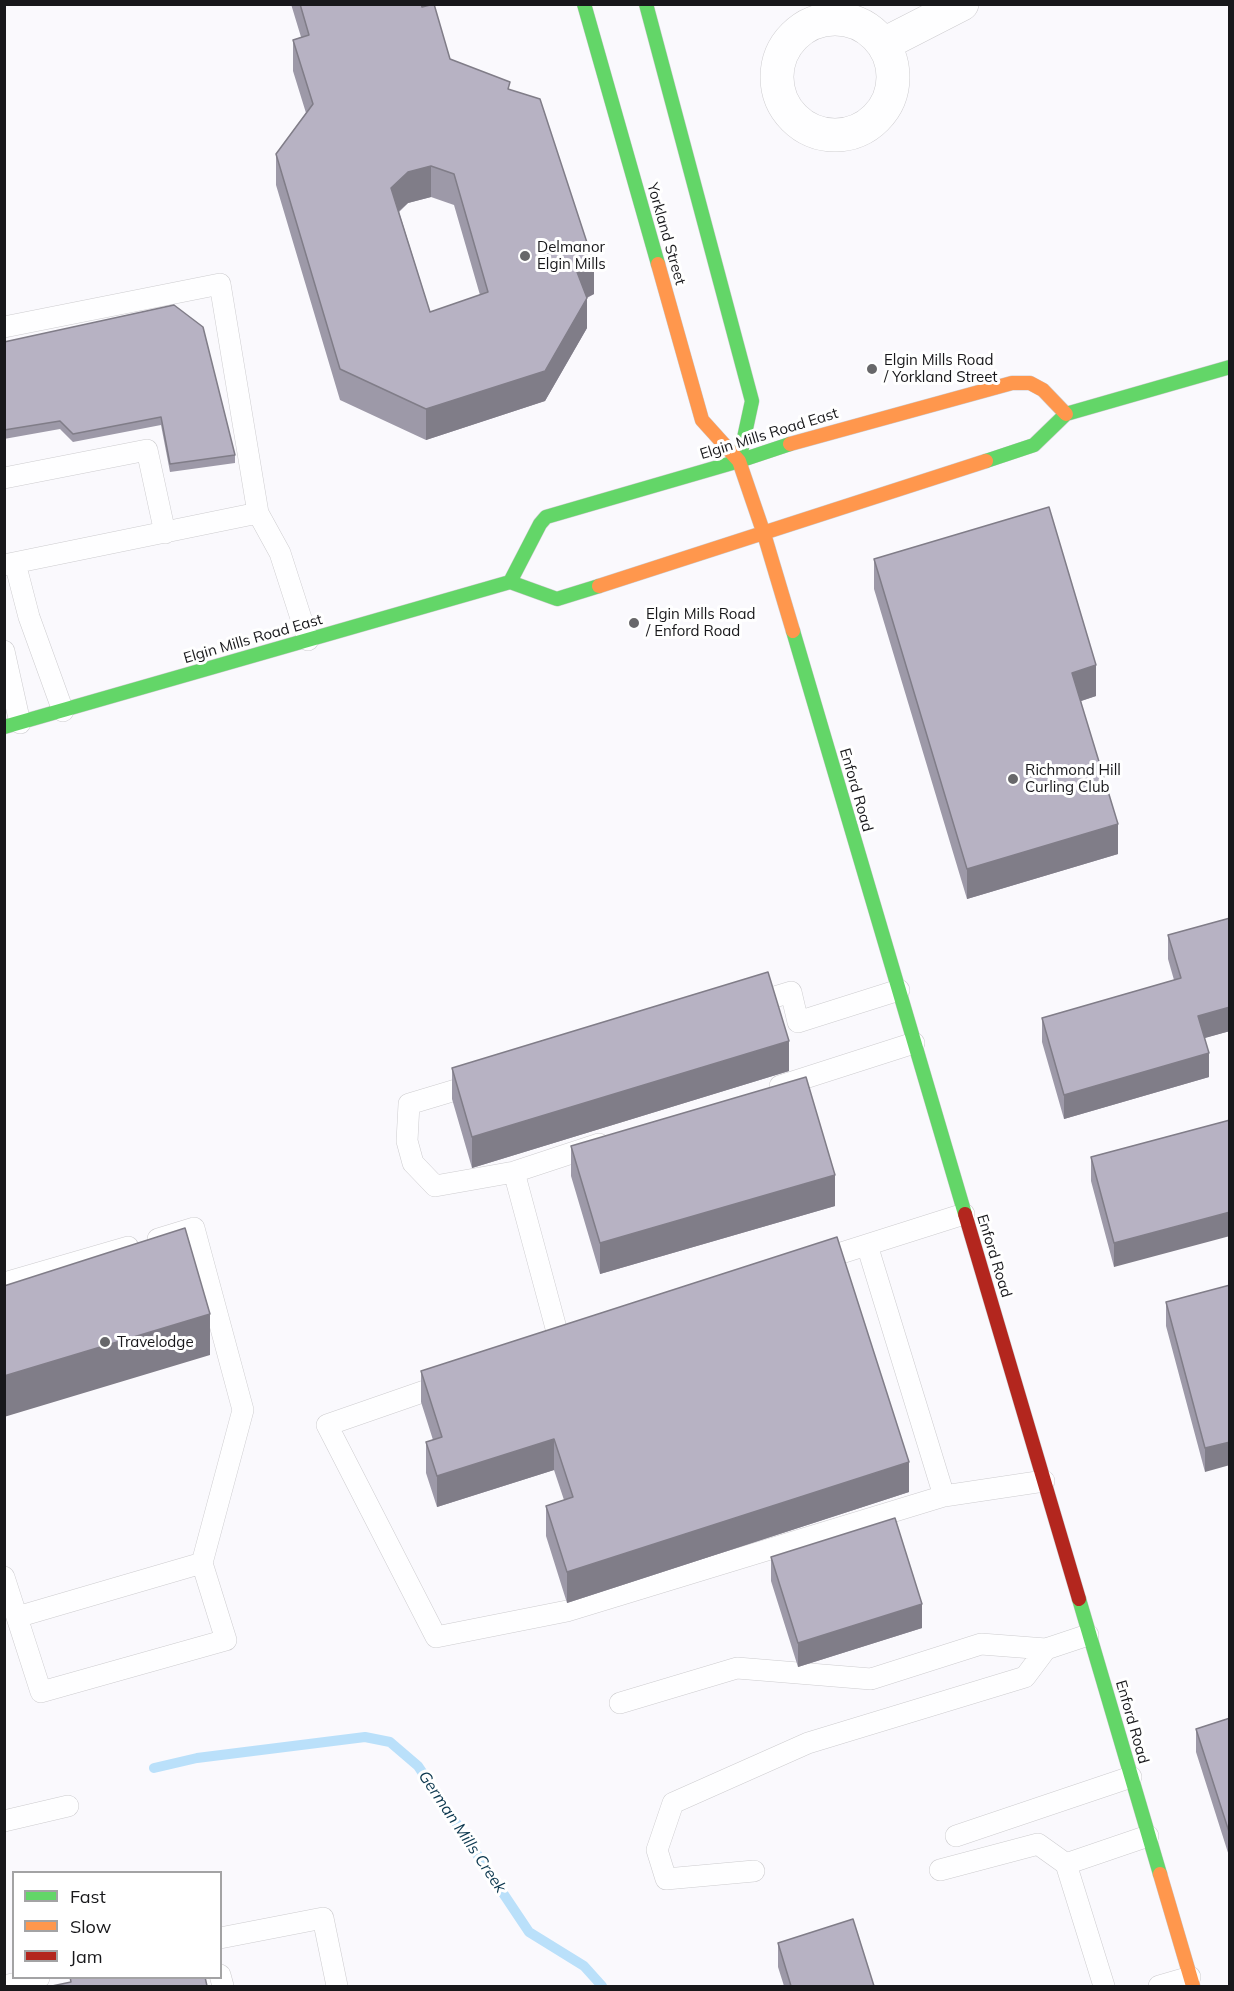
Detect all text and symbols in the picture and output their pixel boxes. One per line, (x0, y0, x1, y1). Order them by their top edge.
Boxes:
street label: Yorkland Street (643, 181, 689, 287)
place label: Delmanor Elgin Mills (537, 238, 606, 273)
marker: Delmanor Elgin Mills (518, 249, 532, 263)
place label: Elgin Mills Road / Yorkland Street (884, 351, 998, 386)
marker: Elgin Mills Road / Yorkland Street (865, 362, 879, 376)
street label: Elgin Mills Road East (698, 404, 840, 464)
place label: Elgin Mills Road / Enford Road (646, 605, 755, 640)
street label: Elgin Mills Road East (181, 611, 325, 667)
marker: Elgin Mills Road / Enford Road (627, 616, 641, 630)
street label: Enford Road (835, 746, 877, 834)
place label: Richmond Hill Curling Club (1025, 761, 1121, 796)
marker: Richmond Hill Curling Club (1006, 772, 1020, 786)
street label: Enford Road (973, 1212, 1015, 1300)
place label: Travelodge (117, 1333, 194, 1351)
marker: Travelodge (98, 1335, 112, 1349)
street label: Enford Road (1111, 1678, 1153, 1766)
water label: German Mills Creek (414, 1767, 510, 1897)
legend (12, 1871, 222, 1979)
text: Fast (70, 1885, 106, 1908)
text: Slow (70, 1915, 111, 1938)
text: Jam (70, 1945, 103, 1968)

